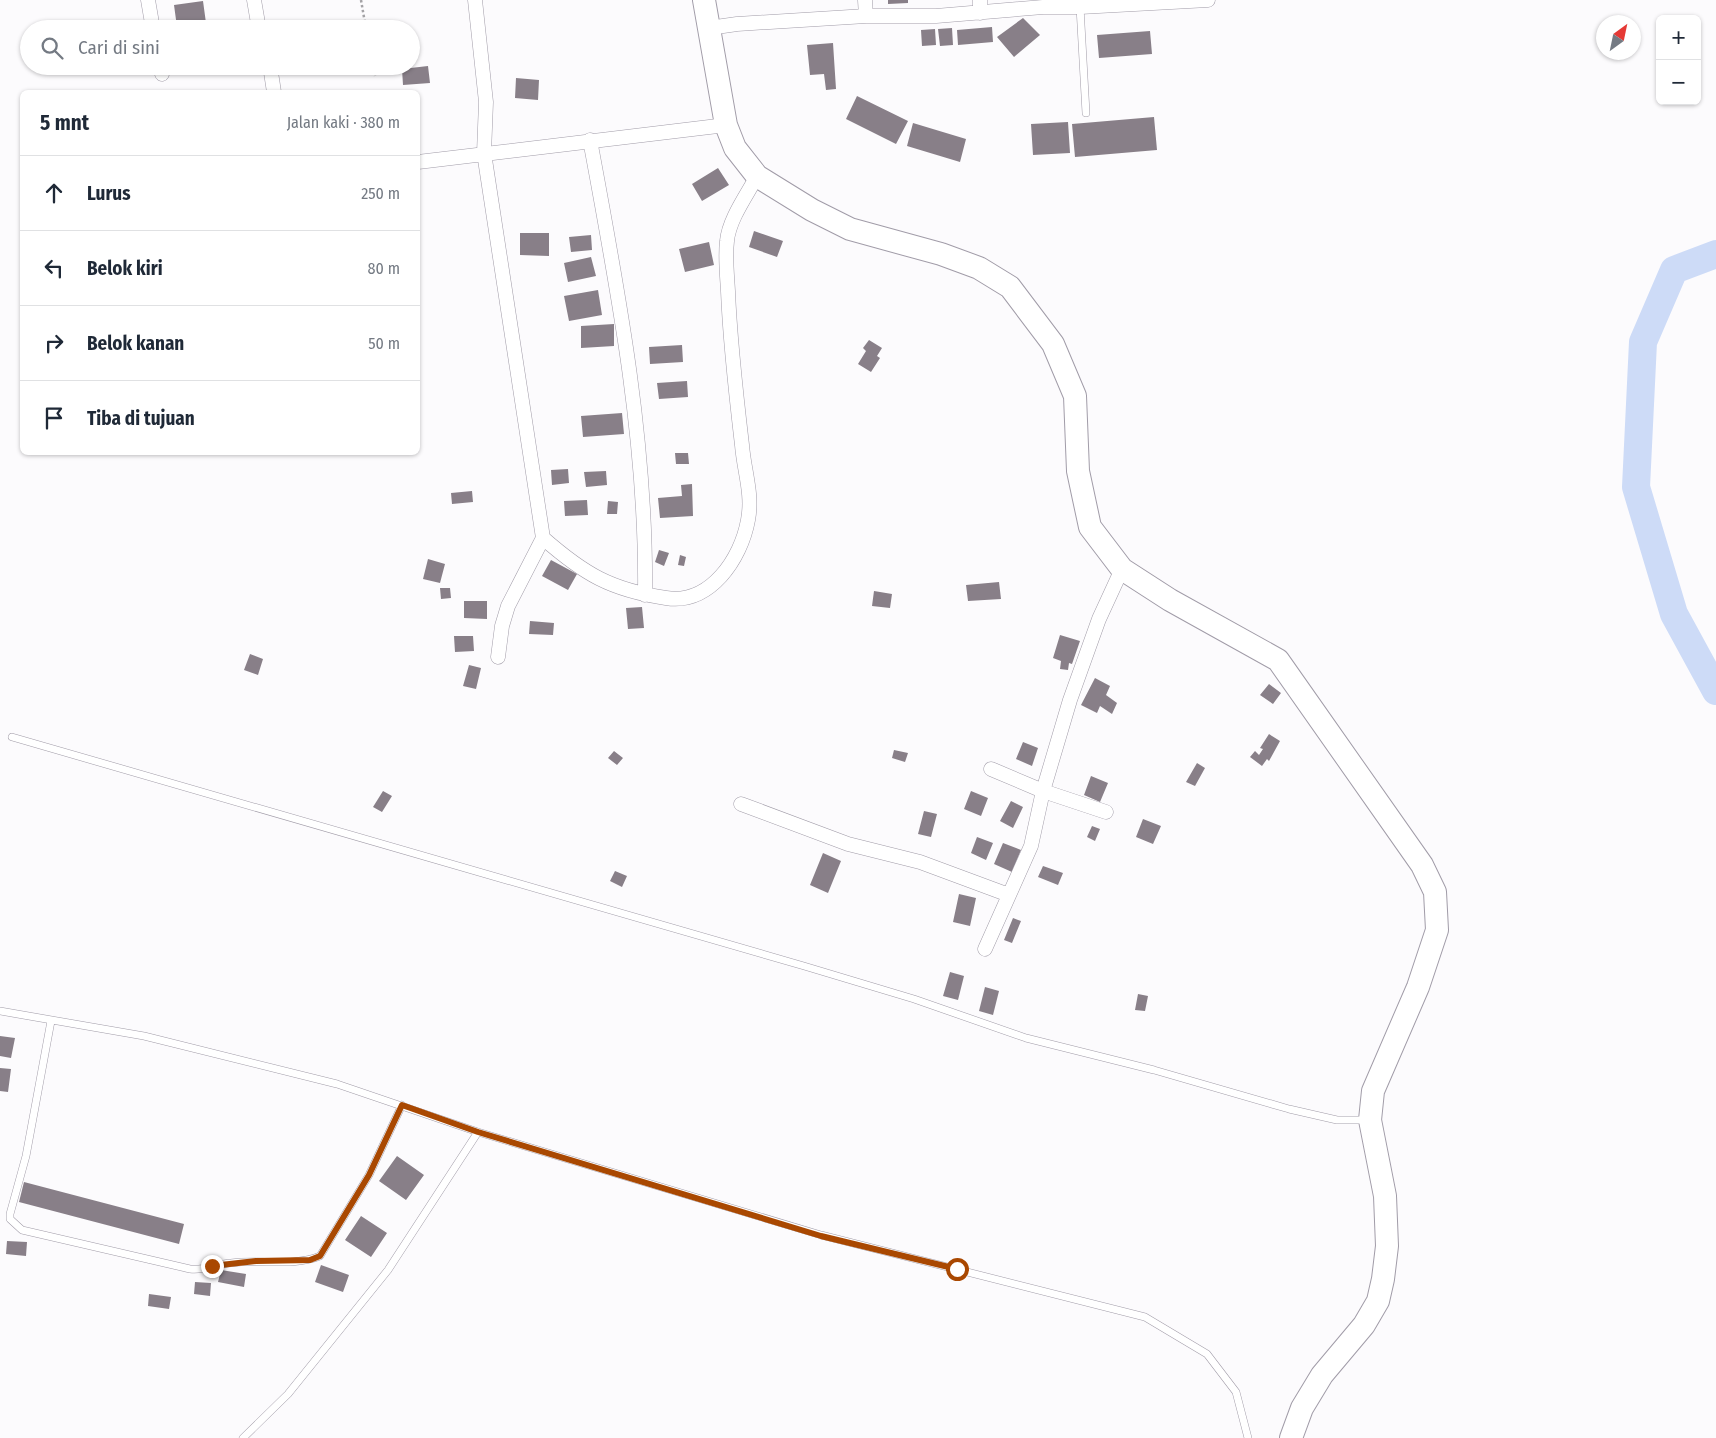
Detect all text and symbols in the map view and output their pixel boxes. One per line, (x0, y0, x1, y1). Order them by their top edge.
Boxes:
north arrow (1596, 15, 1641, 60)
map controls (1656, 15, 1701, 105)
button: + (1656, 15, 1701, 60)
search box (20, 20, 420, 75)
icon: search (38, 34, 66, 62)
text: Cari di sini (78, 36, 160, 59)
button: − (1656, 60, 1701, 105)
text: 5 mnt (40, 110, 89, 136)
text: Jalan kaki · 380 m (287, 113, 400, 132)
icon: ahead (40, 179, 68, 207)
text: Lurus (87, 182, 131, 205)
text: 250 m (361, 184, 400, 203)
icon: left (40, 254, 68, 282)
text: Belok kiri (87, 257, 163, 280)
text: 80 m (368, 259, 400, 278)
icon: right (40, 329, 68, 357)
text: Belok kanan (87, 332, 184, 355)
text: 50 m (368, 334, 400, 353)
icon: arrive (40, 404, 68, 432)
text: Tiba di tujuan (87, 407, 195, 430)
route end (201, 1255, 224, 1278)
route start (946, 1258, 969, 1281)

